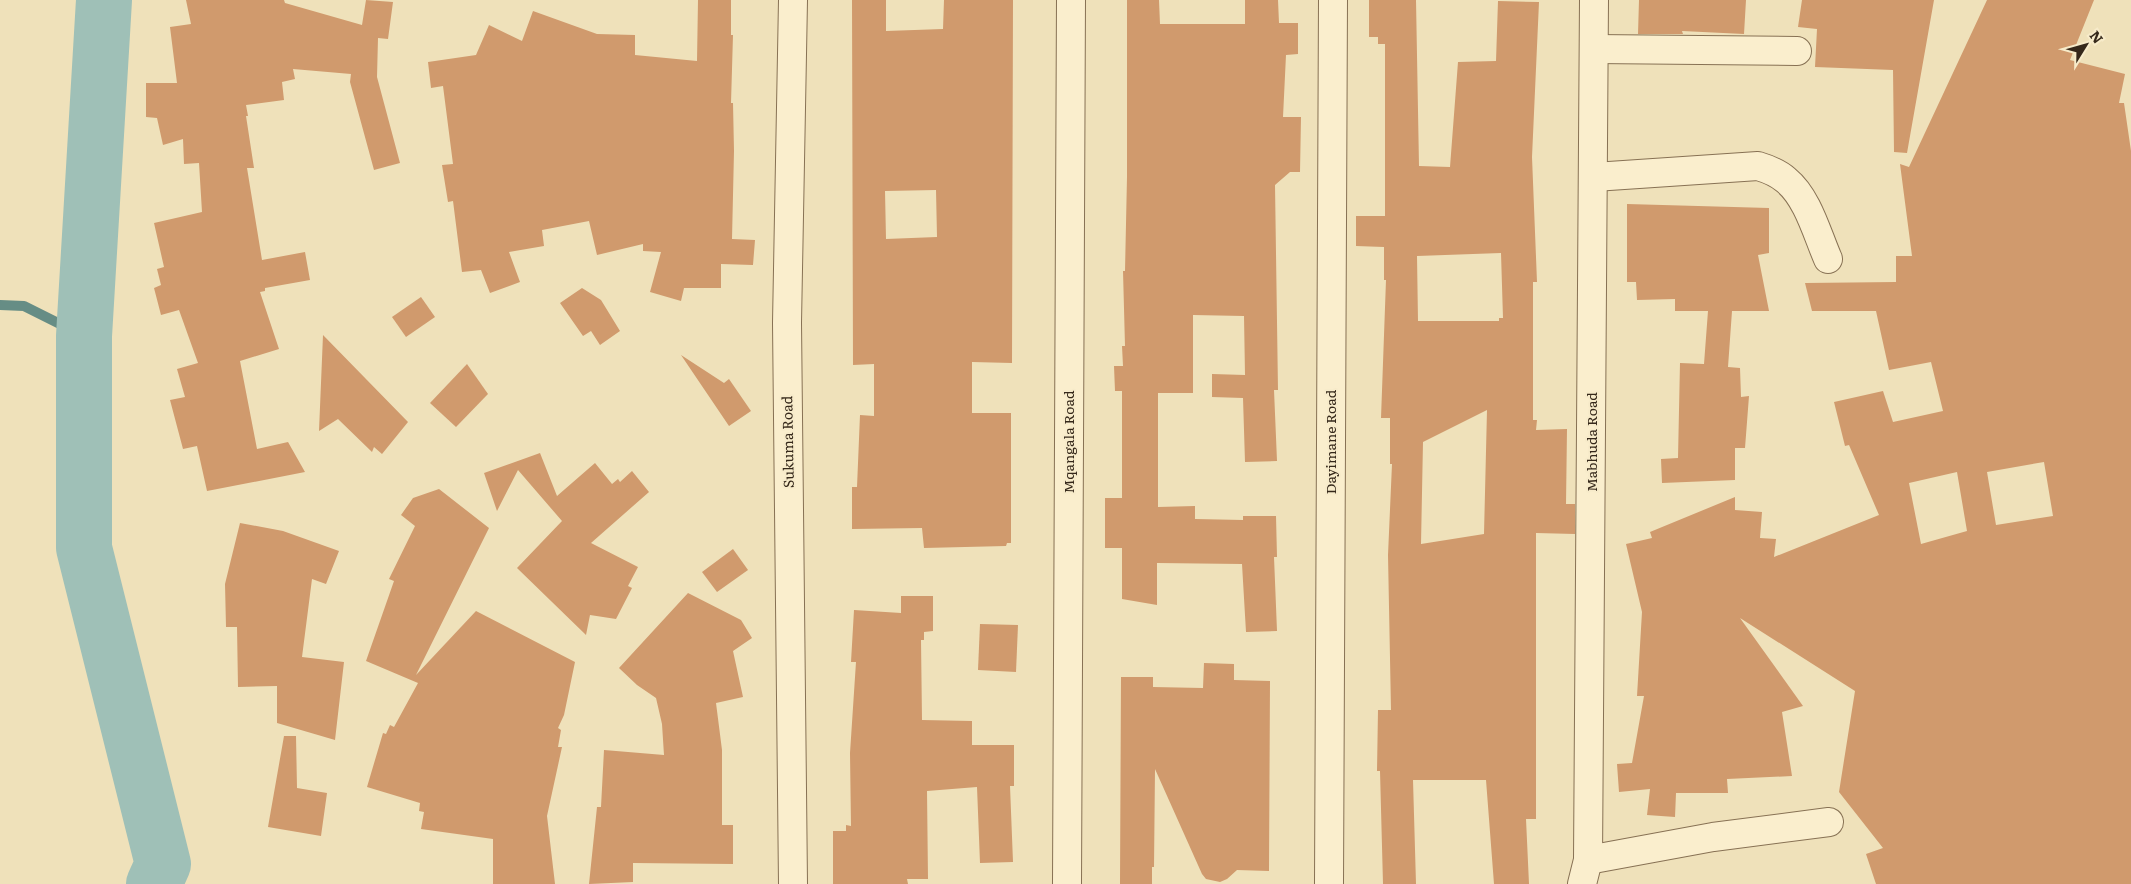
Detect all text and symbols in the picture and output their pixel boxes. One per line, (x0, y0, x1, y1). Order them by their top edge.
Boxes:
north arrow (2061, 20, 2111, 70)
text: N (2086, 26, 2109, 47)
street label: Dayimane Road (1320, 389, 1340, 494)
street label: Mqangala Road (1058, 390, 1078, 493)
street label: Mabhuda Road (1581, 392, 1601, 492)
street label: Sukuma Road (776, 395, 798, 488)

